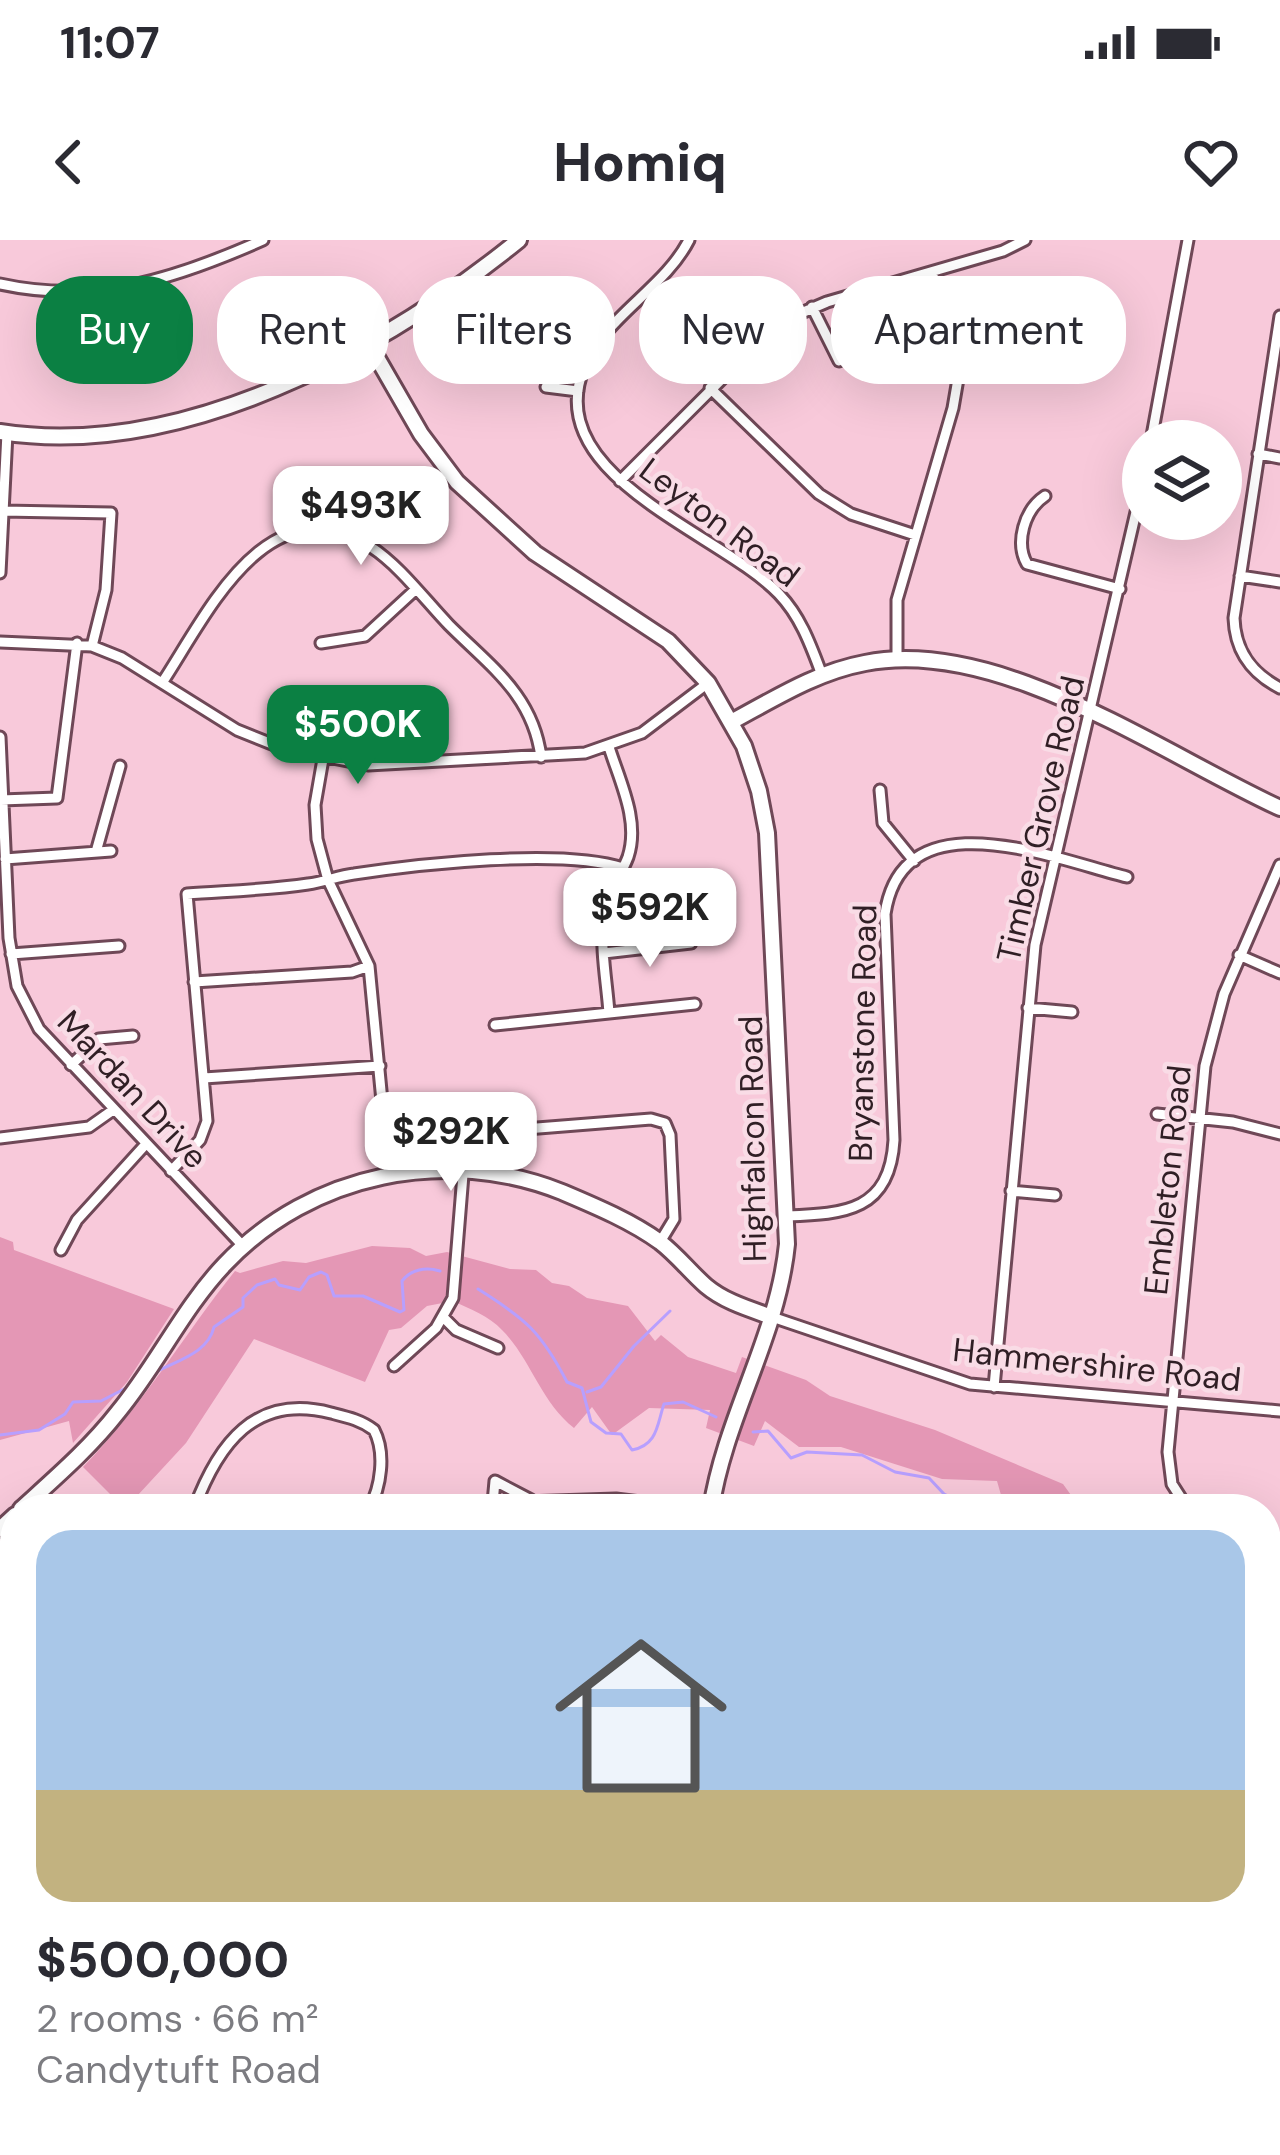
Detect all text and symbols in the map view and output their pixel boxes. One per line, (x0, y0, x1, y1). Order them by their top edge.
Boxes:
text: 11:07 (60, 13, 160, 72)
text: Homiq (553, 127, 727, 198)
icon: back (36, 129, 102, 195)
icon: heart (1178, 129, 1244, 195)
chip: Buy (36, 276, 193, 384)
chip: Rent (217, 276, 389, 384)
chip: Filters (413, 276, 615, 384)
chip: New (639, 276, 807, 384)
chip: Apartment (831, 276, 1126, 384)
map controls (1122, 420, 1242, 540)
button: layers (1122, 420, 1242, 540)
street label: Leyton Road (631, 448, 808, 597)
pin: $493K (277, 466, 445, 568)
text: $493K (300, 479, 422, 530)
street label: Timber Grove Road (987, 672, 1094, 966)
pin: $500K (274, 685, 442, 787)
text: $500K (294, 698, 422, 749)
pin: $592K (566, 868, 734, 970)
text: $592K (590, 881, 710, 932)
street label: Bryanstone Road (839, 904, 886, 1162)
street label: Mardan Drive (48, 1001, 217, 1178)
street label: Highfalcon Road (729, 1015, 776, 1263)
street label: Embleton Road (1134, 1063, 1201, 1297)
pin: $292K (367, 1092, 535, 1194)
text: $292K (392, 1105, 510, 1156)
street label: Hammershire Road (951, 1328, 1243, 1401)
icon: home (533, 1608, 749, 1824)
text: $500,000 (36, 1926, 289, 1993)
text: 2 rooms · 66 m² (36, 1993, 319, 2044)
text: Candytuft Road (36, 2044, 321, 2095)

